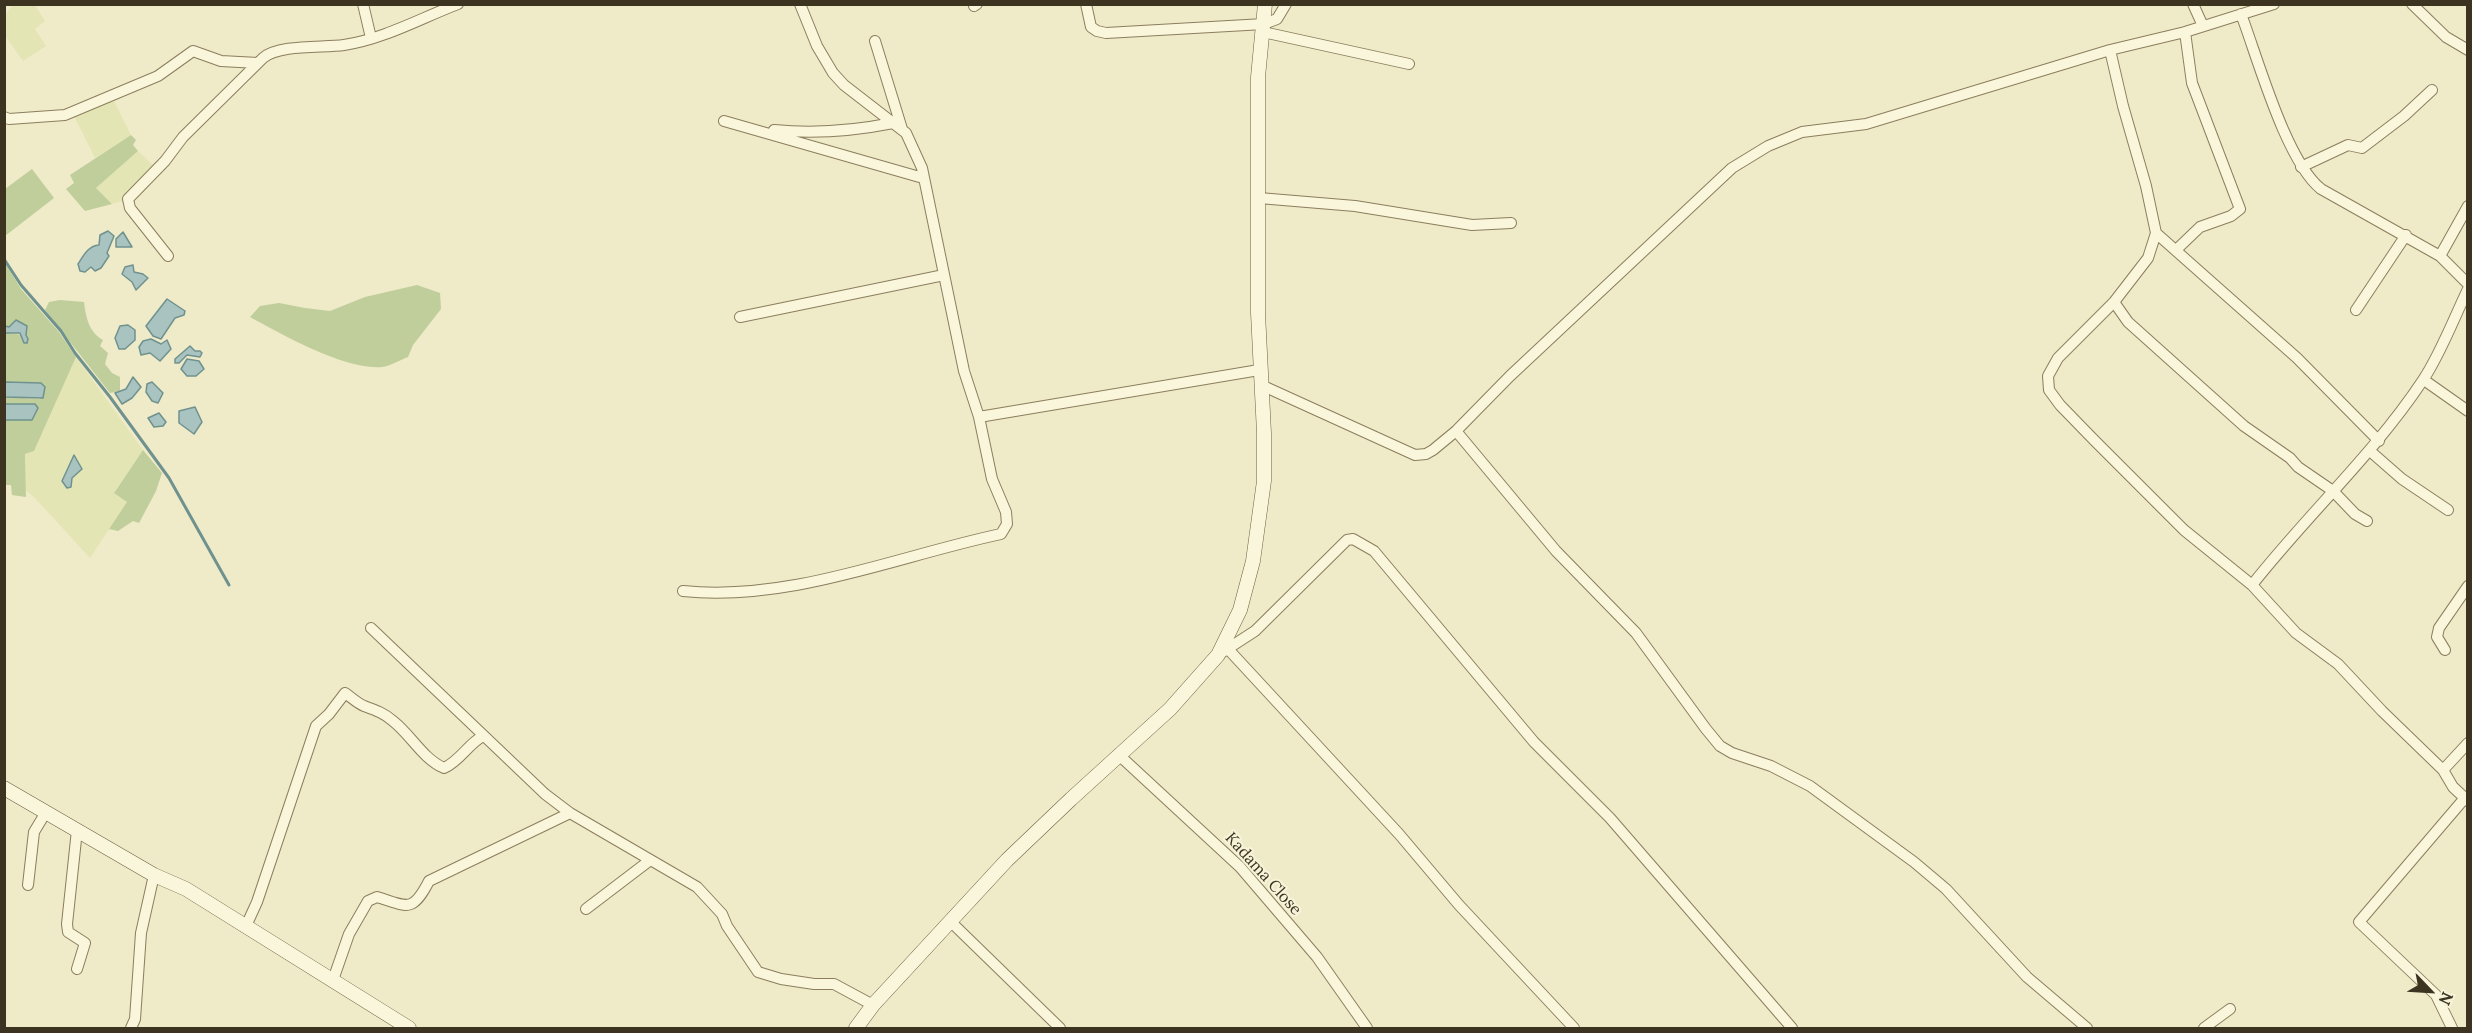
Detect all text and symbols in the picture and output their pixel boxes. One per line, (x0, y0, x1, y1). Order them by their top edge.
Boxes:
street label: Kadama Close (1221, 829, 1305, 919)
north arrow (2400, 961, 2460, 1021)
text: N (2435, 989, 2458, 1008)

